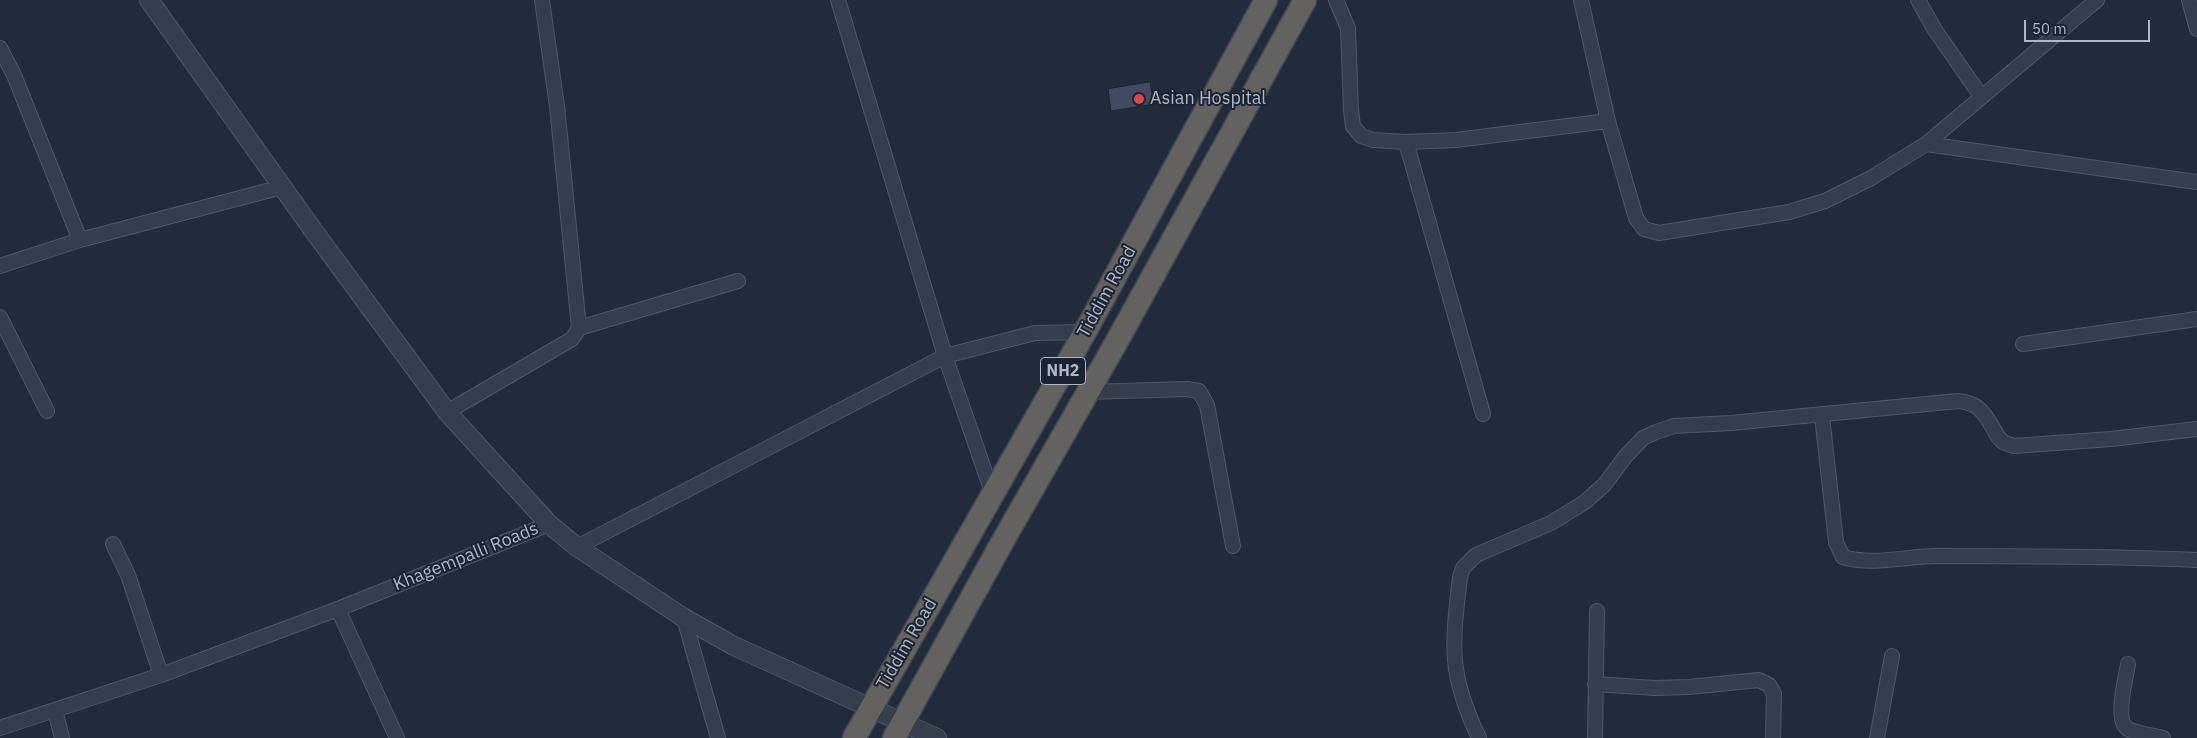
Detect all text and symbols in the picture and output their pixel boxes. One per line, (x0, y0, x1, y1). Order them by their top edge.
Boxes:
scale bar (2027, 10, 2153, 42)
text: 50 m (2032, 19, 2067, 38)
place label: Asian Hospital (1150, 88, 1266, 110)
marker: Asian Hospital (1132, 92, 1146, 106)
street label: Tiddim Road (1073, 242, 1141, 342)
road number: NH2 (1040, 358, 1086, 384)
street label: Khagempalli Roads (390, 518, 542, 596)
street label: Tiddim Road (872, 595, 942, 693)

